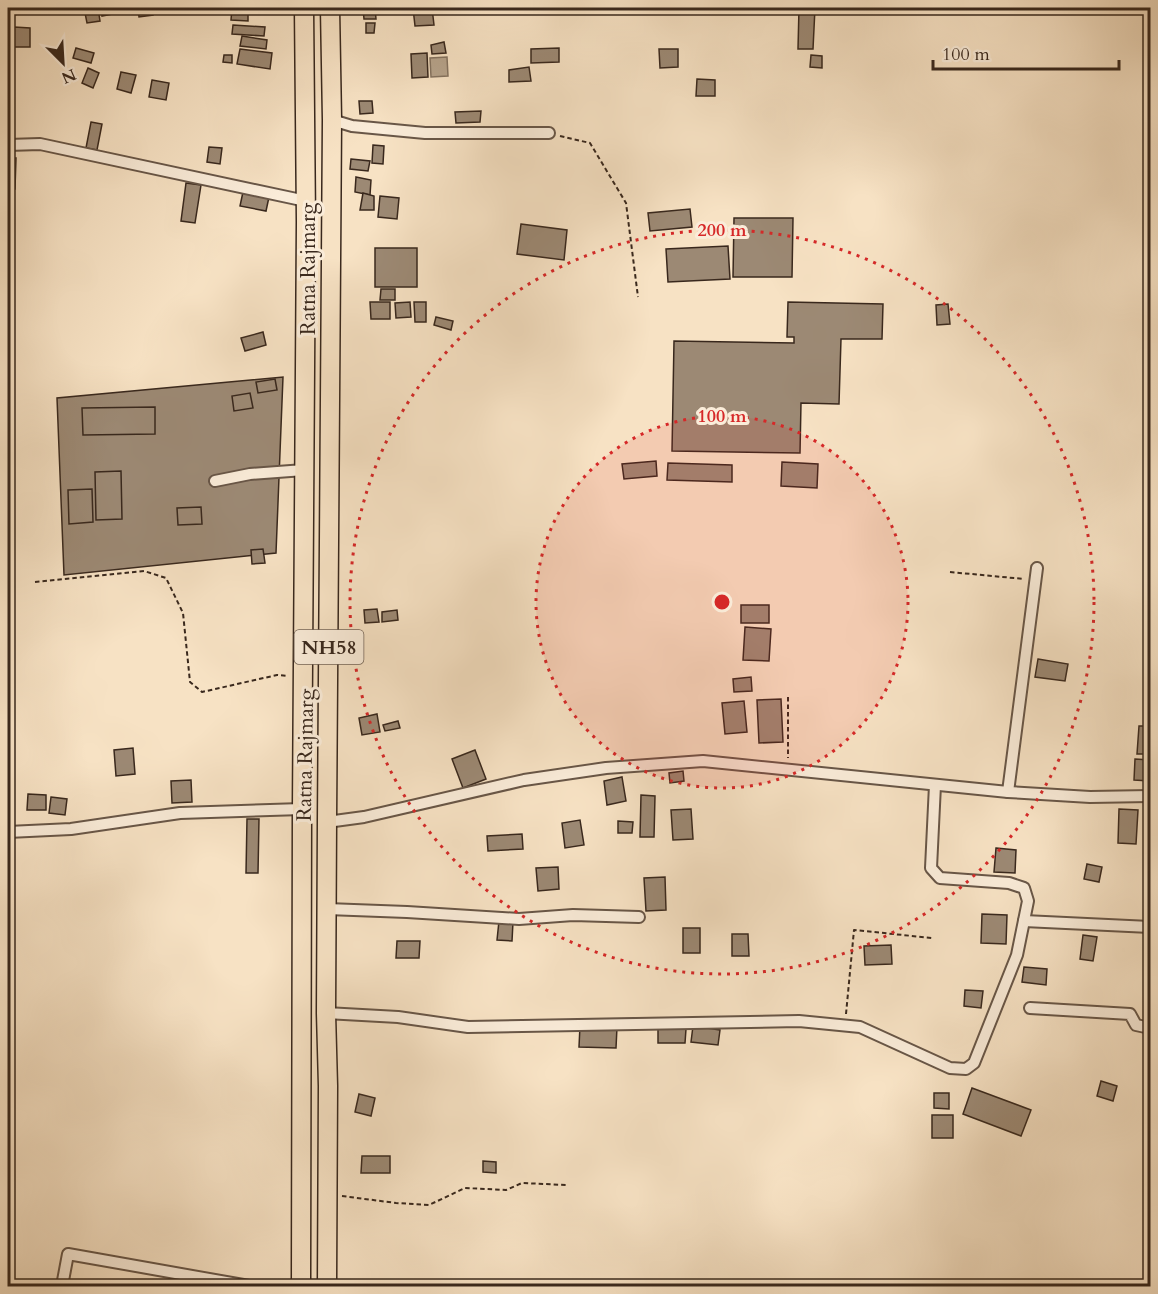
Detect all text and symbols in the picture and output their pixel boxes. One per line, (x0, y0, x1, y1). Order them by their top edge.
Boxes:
north arrow (33, 33, 93, 93)
scale bar (933, 33, 1119, 71)
text: 100 m (942, 42, 990, 67)
text: N (58, 63, 80, 89)
street label: Ratna Rajmarg (294, 202, 323, 335)
text: 200 m (697, 218, 747, 243)
text: 100 m (697, 404, 747, 429)
centre of rings (712, 592, 732, 612)
road number: NH58 (294, 630, 364, 664)
street label: Ratna Rajmarg (290, 688, 321, 822)

